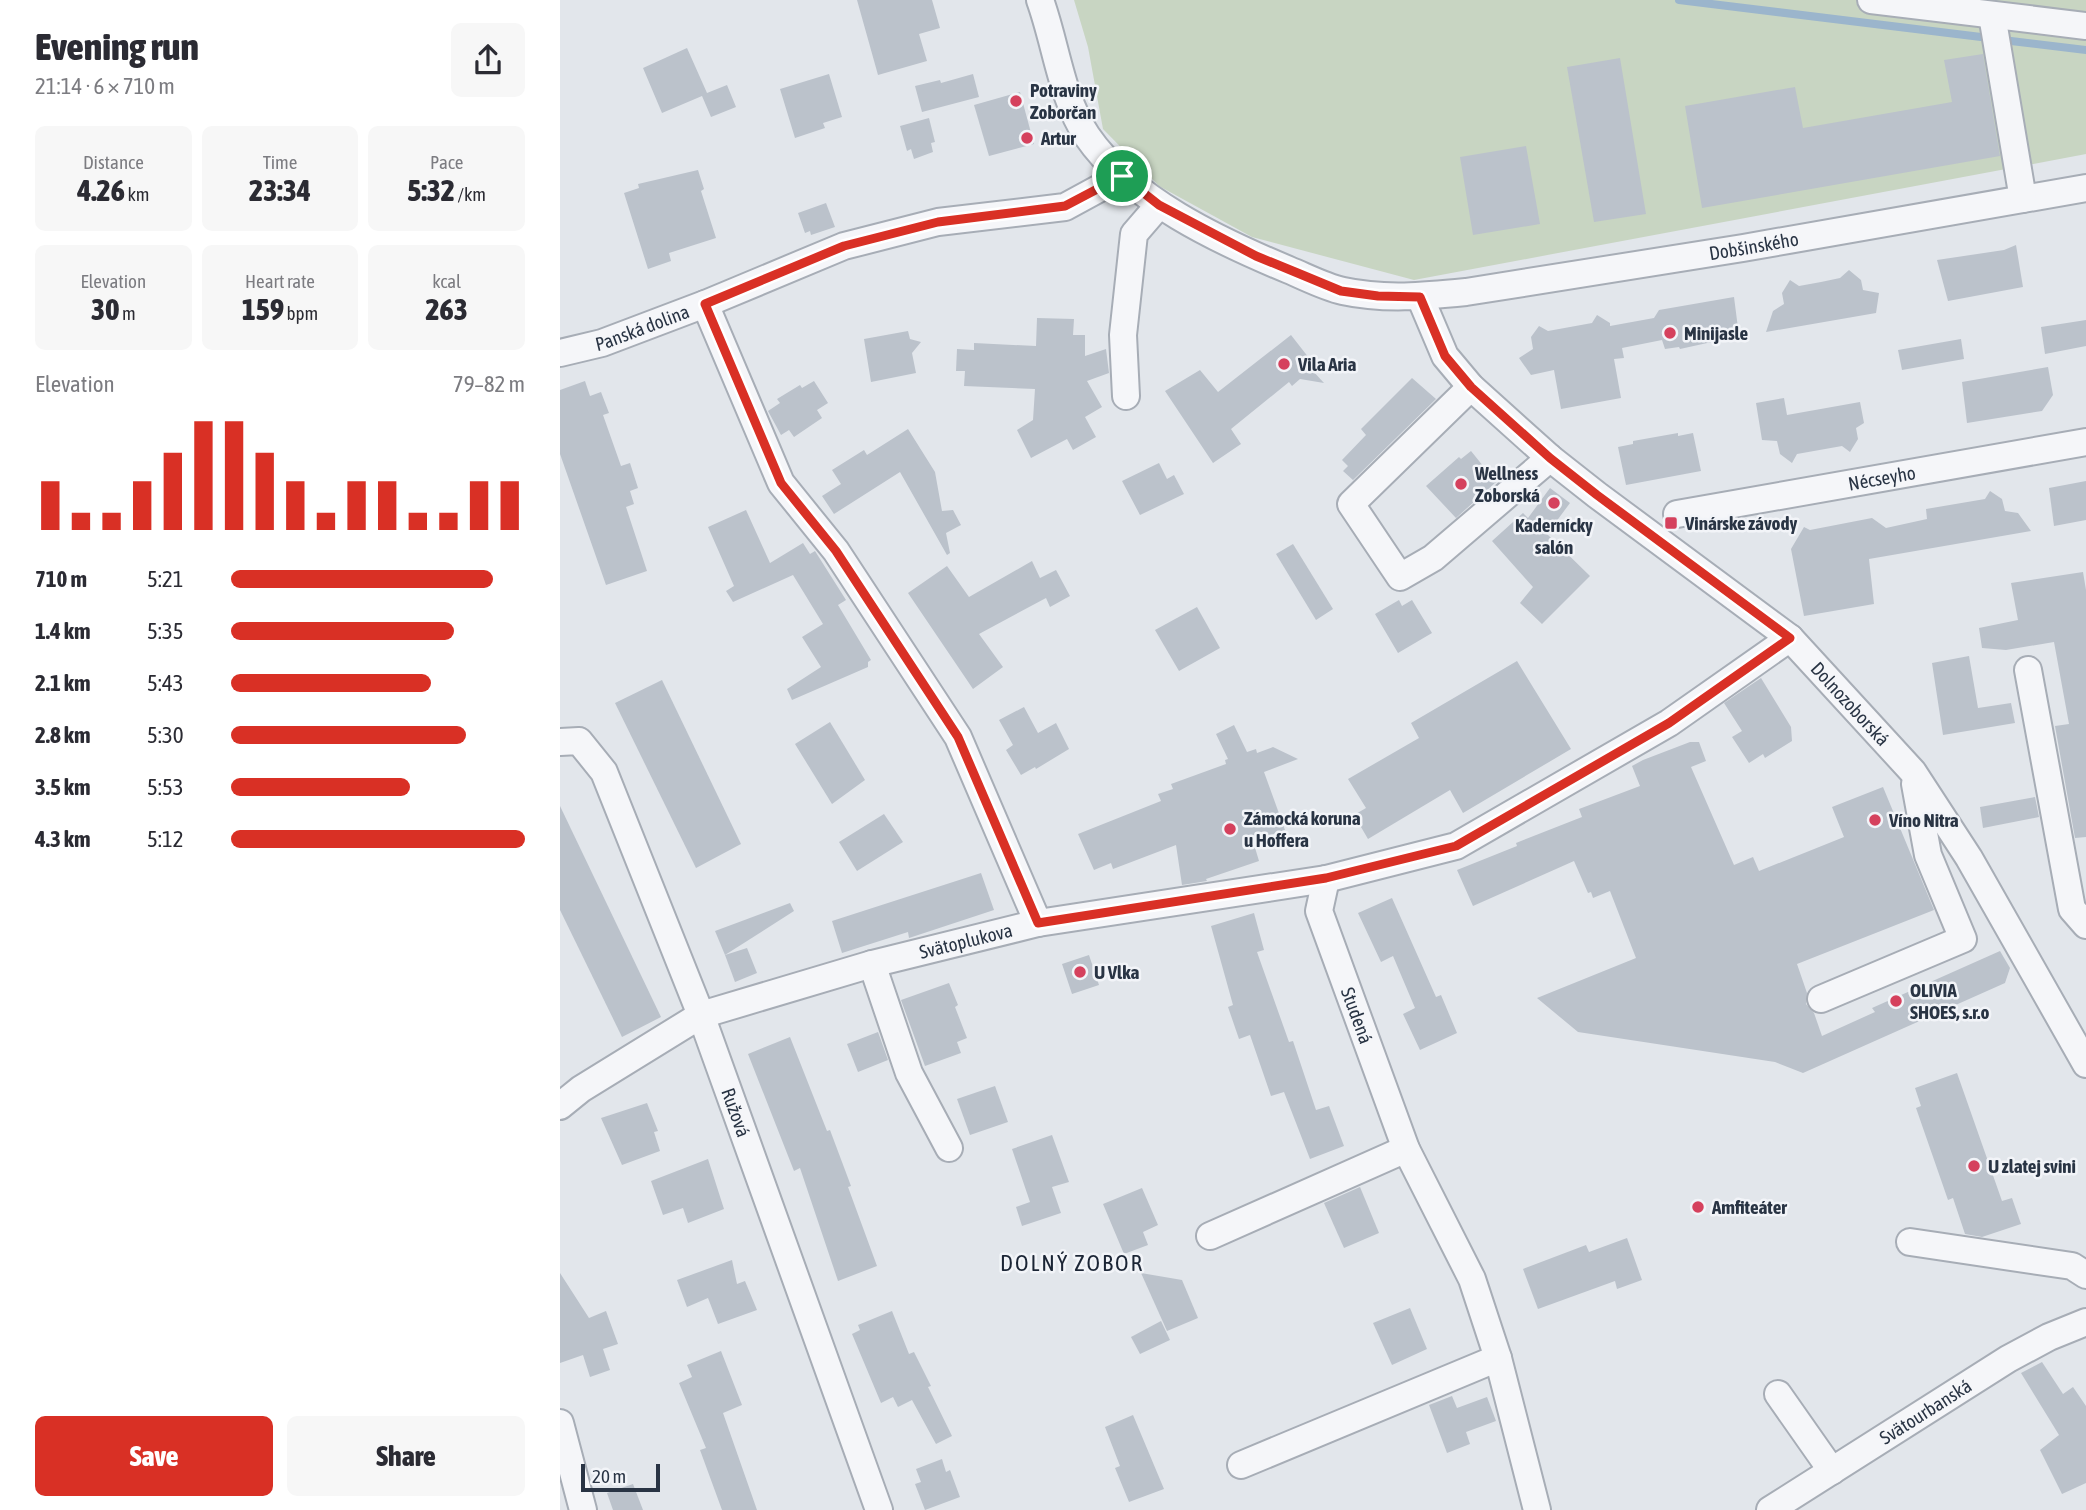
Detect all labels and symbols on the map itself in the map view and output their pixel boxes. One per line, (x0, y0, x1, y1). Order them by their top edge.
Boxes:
place label: Potraviny Zoborčan (1030, 79, 1097, 123)
marker: Potraviny Zoborčan (1008, 93, 1024, 109)
place label: Artur (1040, 127, 1076, 149)
marker: Artur (1019, 130, 1035, 146)
pin (1092, 146, 1152, 206)
street label: Dobšinského (1707, 227, 1800, 264)
street label: Panská dolina (593, 300, 692, 355)
place label: Minijasle (1684, 322, 1748, 344)
marker: Minijasle (1662, 325, 1678, 341)
place label: Vila Aria (1297, 353, 1356, 375)
marker: Vila Aria (1276, 356, 1292, 372)
street label: Nécseyho (1846, 461, 1917, 495)
place label: Wellness Zoborská (1474, 462, 1540, 506)
marker: Wellness Zoborská (1453, 476, 1469, 492)
marker: Kadernícky salón (1546, 495, 1562, 511)
place label: Vinárske závody (1684, 512, 1798, 534)
place label: Kadernícky salón (1515, 514, 1593, 558)
marker: Vinárske závody (1663, 515, 1679, 531)
street label: Dolnozoborská (1806, 657, 1894, 750)
place label: Zámocká koruna u Hoffera (1244, 807, 1361, 851)
place label: Víno Nitra (1888, 809, 1959, 831)
marker: Víno Nitra (1867, 812, 1883, 828)
marker: Zámocká koruna u Hoffera (1222, 821, 1238, 837)
street label: Svätoplukova (917, 919, 1014, 963)
place label: U Vlka (1094, 961, 1140, 983)
marker: U Vlka (1072, 964, 1088, 980)
place label: OLIVIA SHOES, s.r.o (1910, 979, 1989, 1023)
street label: Studená (1337, 984, 1378, 1047)
marker: OLIVIA SHOES, s.r.o (1888, 993, 1904, 1009)
street label: Ružová (717, 1085, 755, 1140)
place label: U zlatej svini (1988, 1155, 2076, 1177)
marker: U zlatej svini (1966, 1158, 1982, 1174)
place label: Amfiteáter (1711, 1196, 1787, 1218)
marker: Amfiteáter (1690, 1199, 1706, 1215)
district label: DOLNÝ ZOBOR (1000, 1250, 1144, 1276)
street label: Svätourbanská (1875, 1374, 1975, 1449)
scale bar (581, 1461, 660, 1493)

